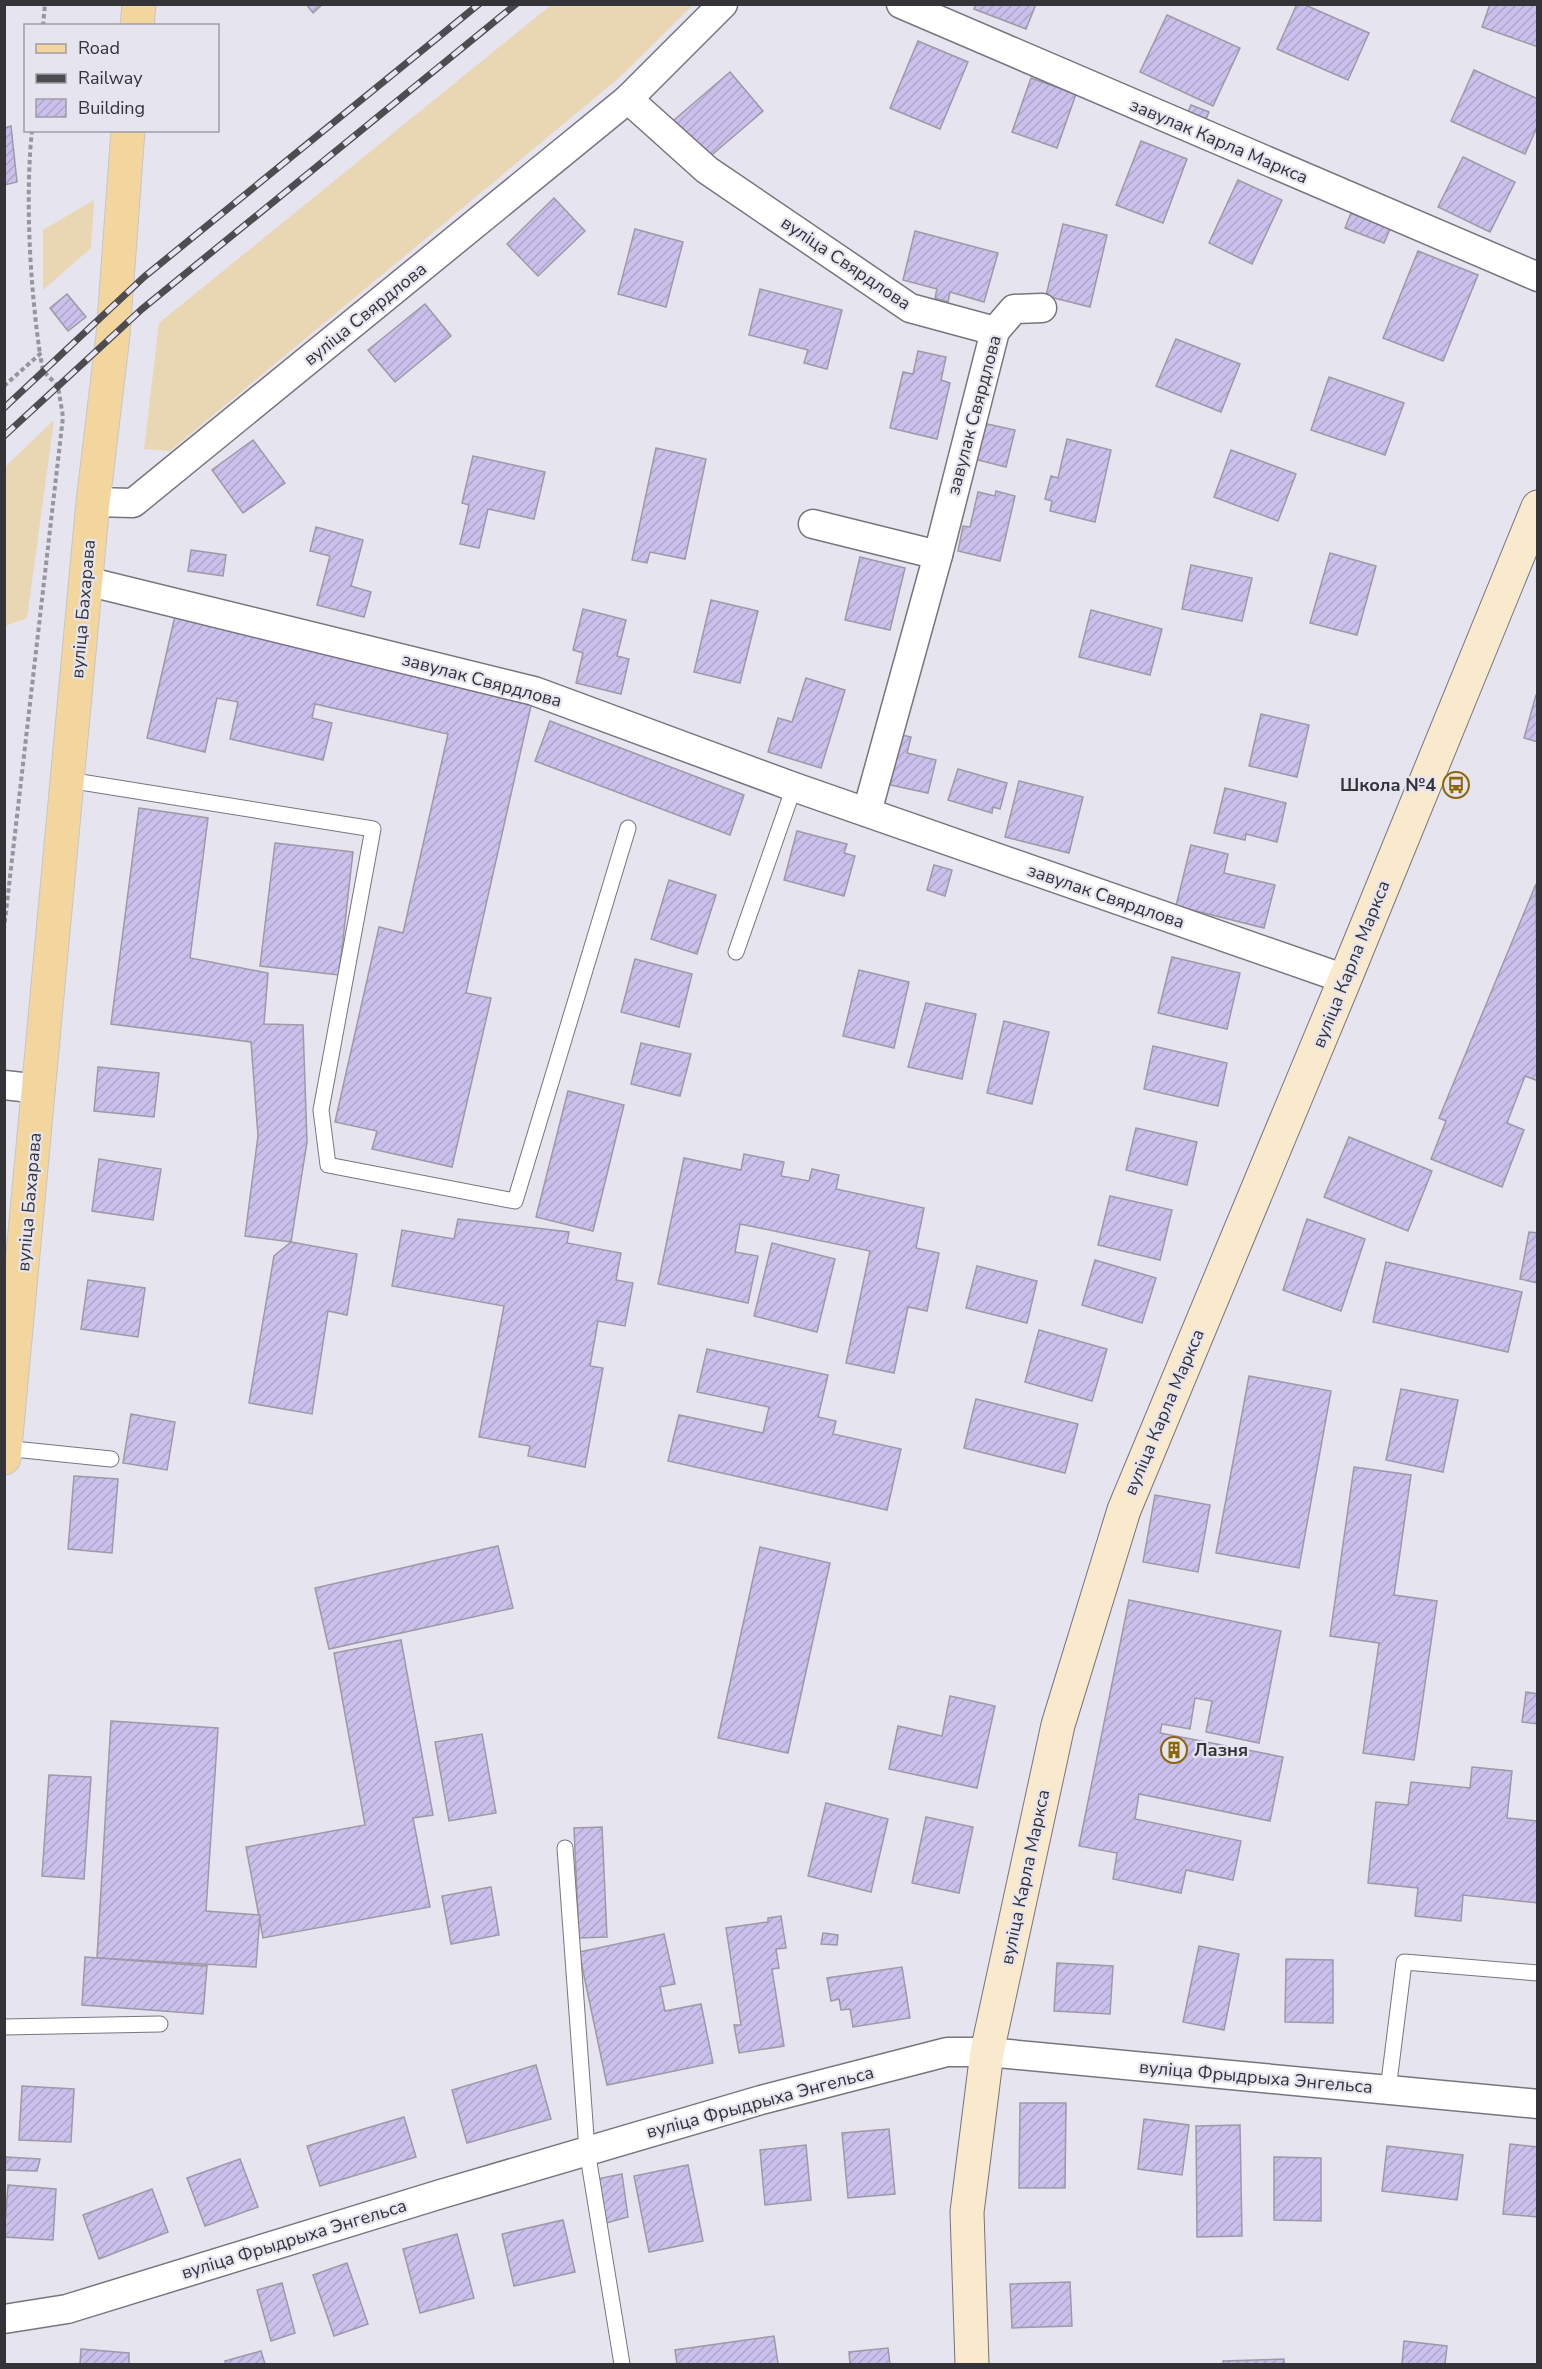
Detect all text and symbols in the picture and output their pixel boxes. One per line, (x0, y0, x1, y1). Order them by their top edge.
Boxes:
legend (24, 24, 219, 132)
text: Road (78, 36, 120, 60)
text: Railway (78, 66, 143, 90)
street label: завулак Карла Маркса (1126, 93, 1312, 189)
text: Building (78, 96, 145, 120)
street label: вуліца Свярдлова (776, 211, 916, 315)
street label: вуліца Свярдлова (299, 257, 431, 371)
street label: завулак Свярдлова (941, 332, 1007, 498)
street label: вуліца Бахарава (65, 539, 101, 679)
street label: завулак Свярдлова (399, 647, 565, 713)
bus stop icon: Школа №4 (1441, 770, 1471, 800)
place label: Школа №4 (1340, 773, 1436, 797)
street label: завулак Свярдлова (1024, 858, 1188, 934)
street label: вуліца Карла Маркса (1306, 877, 1396, 1051)
street label: вуліца Бахарава (11, 1132, 47, 1272)
street label: вуліца Карла Маркса (1118, 1325, 1210, 1499)
building icon: Лазня (1159, 1735, 1189, 1765)
place label: Лазня (1194, 1738, 1248, 1762)
street label: вуліца Карла Маркса (995, 1787, 1055, 1967)
street label: вуліца Фрыдрыха Энгельса (1138, 2055, 1374, 2099)
street label: вуліца Фрыдрыха Энгельса (644, 2060, 876, 2144)
street label: вуліца Фрыдрыха Энгельса (178, 2193, 410, 2285)

